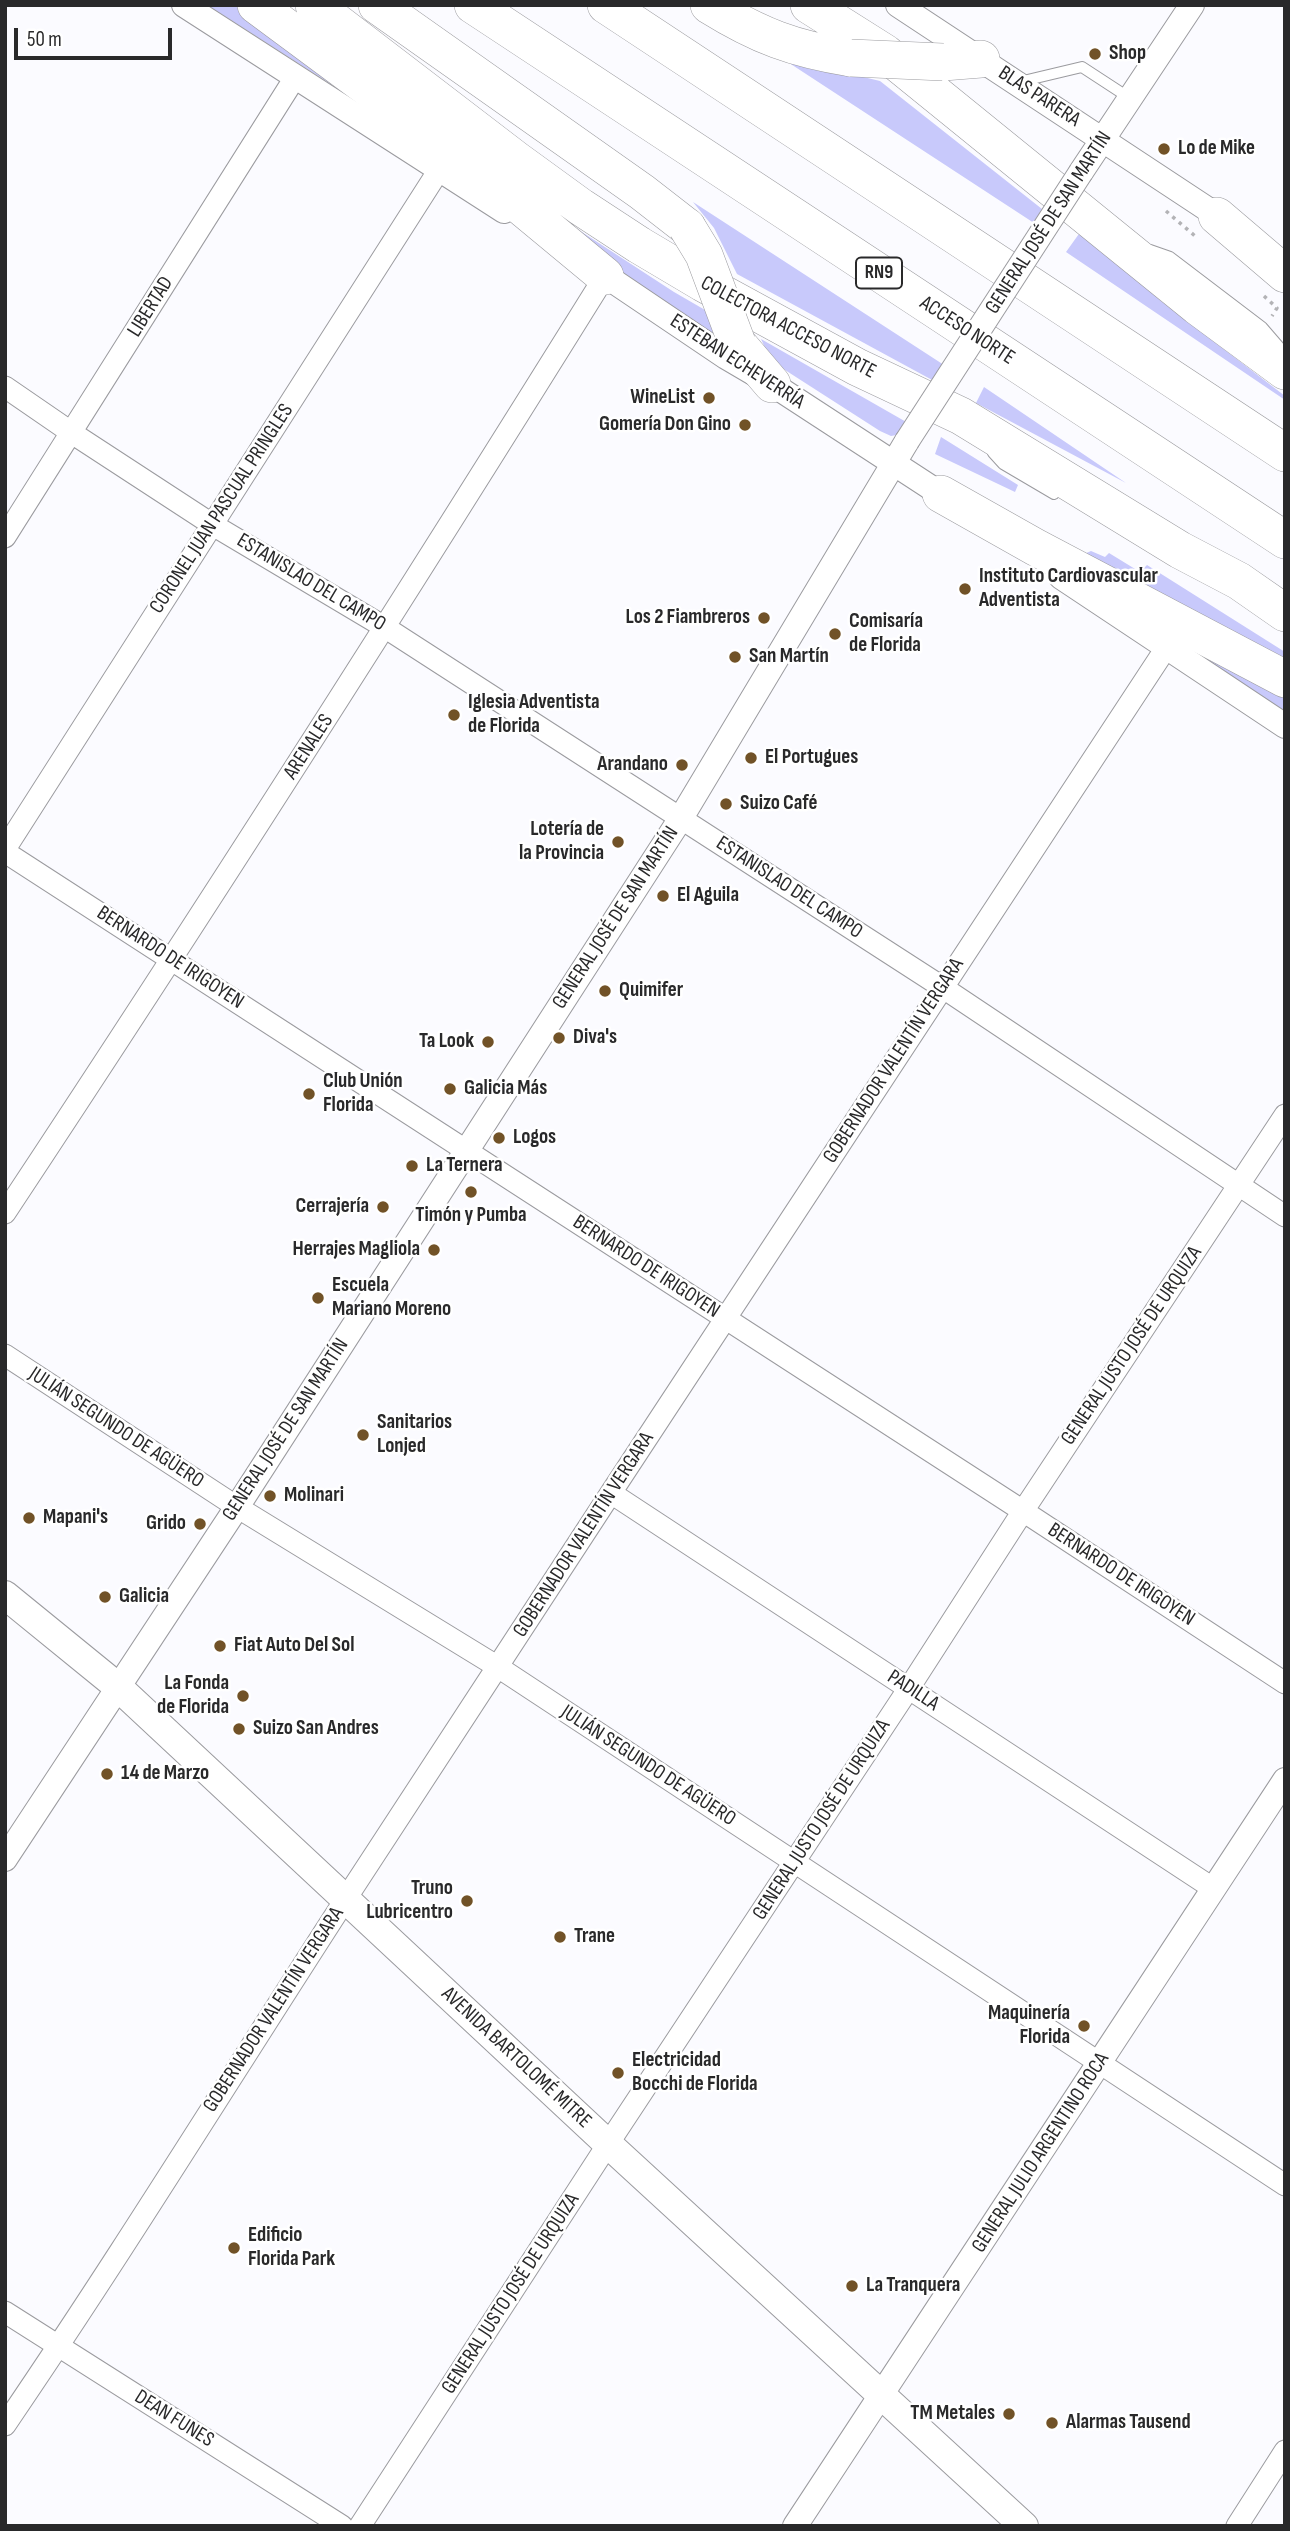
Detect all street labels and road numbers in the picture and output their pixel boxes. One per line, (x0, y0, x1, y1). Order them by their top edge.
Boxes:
street label: BLAS PARERA (993, 61, 1085, 133)
street label: GENERAL JOSÉ DE SAN MARTÍN (981, 127, 1117, 319)
road number: RN9 (856, 258, 902, 288)
street label: COLECTORA ACCESO NORTE (696, 271, 880, 385)
street label: LIBERTAD (123, 272, 179, 342)
street label: ACCESO NORTE (915, 291, 1019, 371)
street label: ESTEBAN ECHEVERRÍA (665, 309, 809, 415)
street label: CORONEL JUAN PASCUAL PRINGLES (145, 400, 299, 618)
street label: ESTANISLAO DEL CAMPO (232, 529, 390, 637)
street label: ARENALES (279, 710, 339, 784)
street label: GENERAL JOSÉ DE SAN MARTÍN (548, 822, 684, 1014)
street label: ESTANISLAO DEL CAMPO (711, 831, 867, 945)
street label: BERNARDO DE IRIGOYEN (92, 901, 248, 1015)
street label: GOBERNADOR VALENTÍN VERGARA (818, 954, 970, 1168)
street label: BERNARDO DE IRIGOYEN (568, 1210, 724, 1324)
street label: GENERAL JUSTO JOSÉ DE URQUIZA (1056, 1242, 1208, 1450)
street label: GENERAL JOSÉ DE SAN MARTÍN (218, 1334, 354, 1526)
street label: JULIÁN SEGUNDO DE AGÜERO (24, 1362, 208, 1494)
street label: GOBERNADOR VALENTÍN VERGARA (508, 1428, 660, 1642)
street label: BERNARDO DE IRIGOYEN (1043, 1518, 1199, 1632)
street label: PADILLA (882, 1665, 944, 1717)
street label: JULIÁN SEGUNDO DE AGÜERO (556, 1700, 740, 1832)
street label: GENERAL JUSTO JOSÉ DE URQUIZA (748, 1715, 896, 1925)
street label: GOBERNADOR VALENTÍN VERGARA (198, 1903, 350, 2117)
street label: AVENIDA BARTOLOMÉ MITRE (436, 1982, 596, 2134)
street label: GENERAL JULIO ARGENTINO ROCA (967, 2048, 1115, 2258)
street label: GENERAL JUSTO JOSÉ DE URQUIZA (437, 2189, 585, 2399)
street label: DEAN FUNES (130, 2385, 218, 2453)

